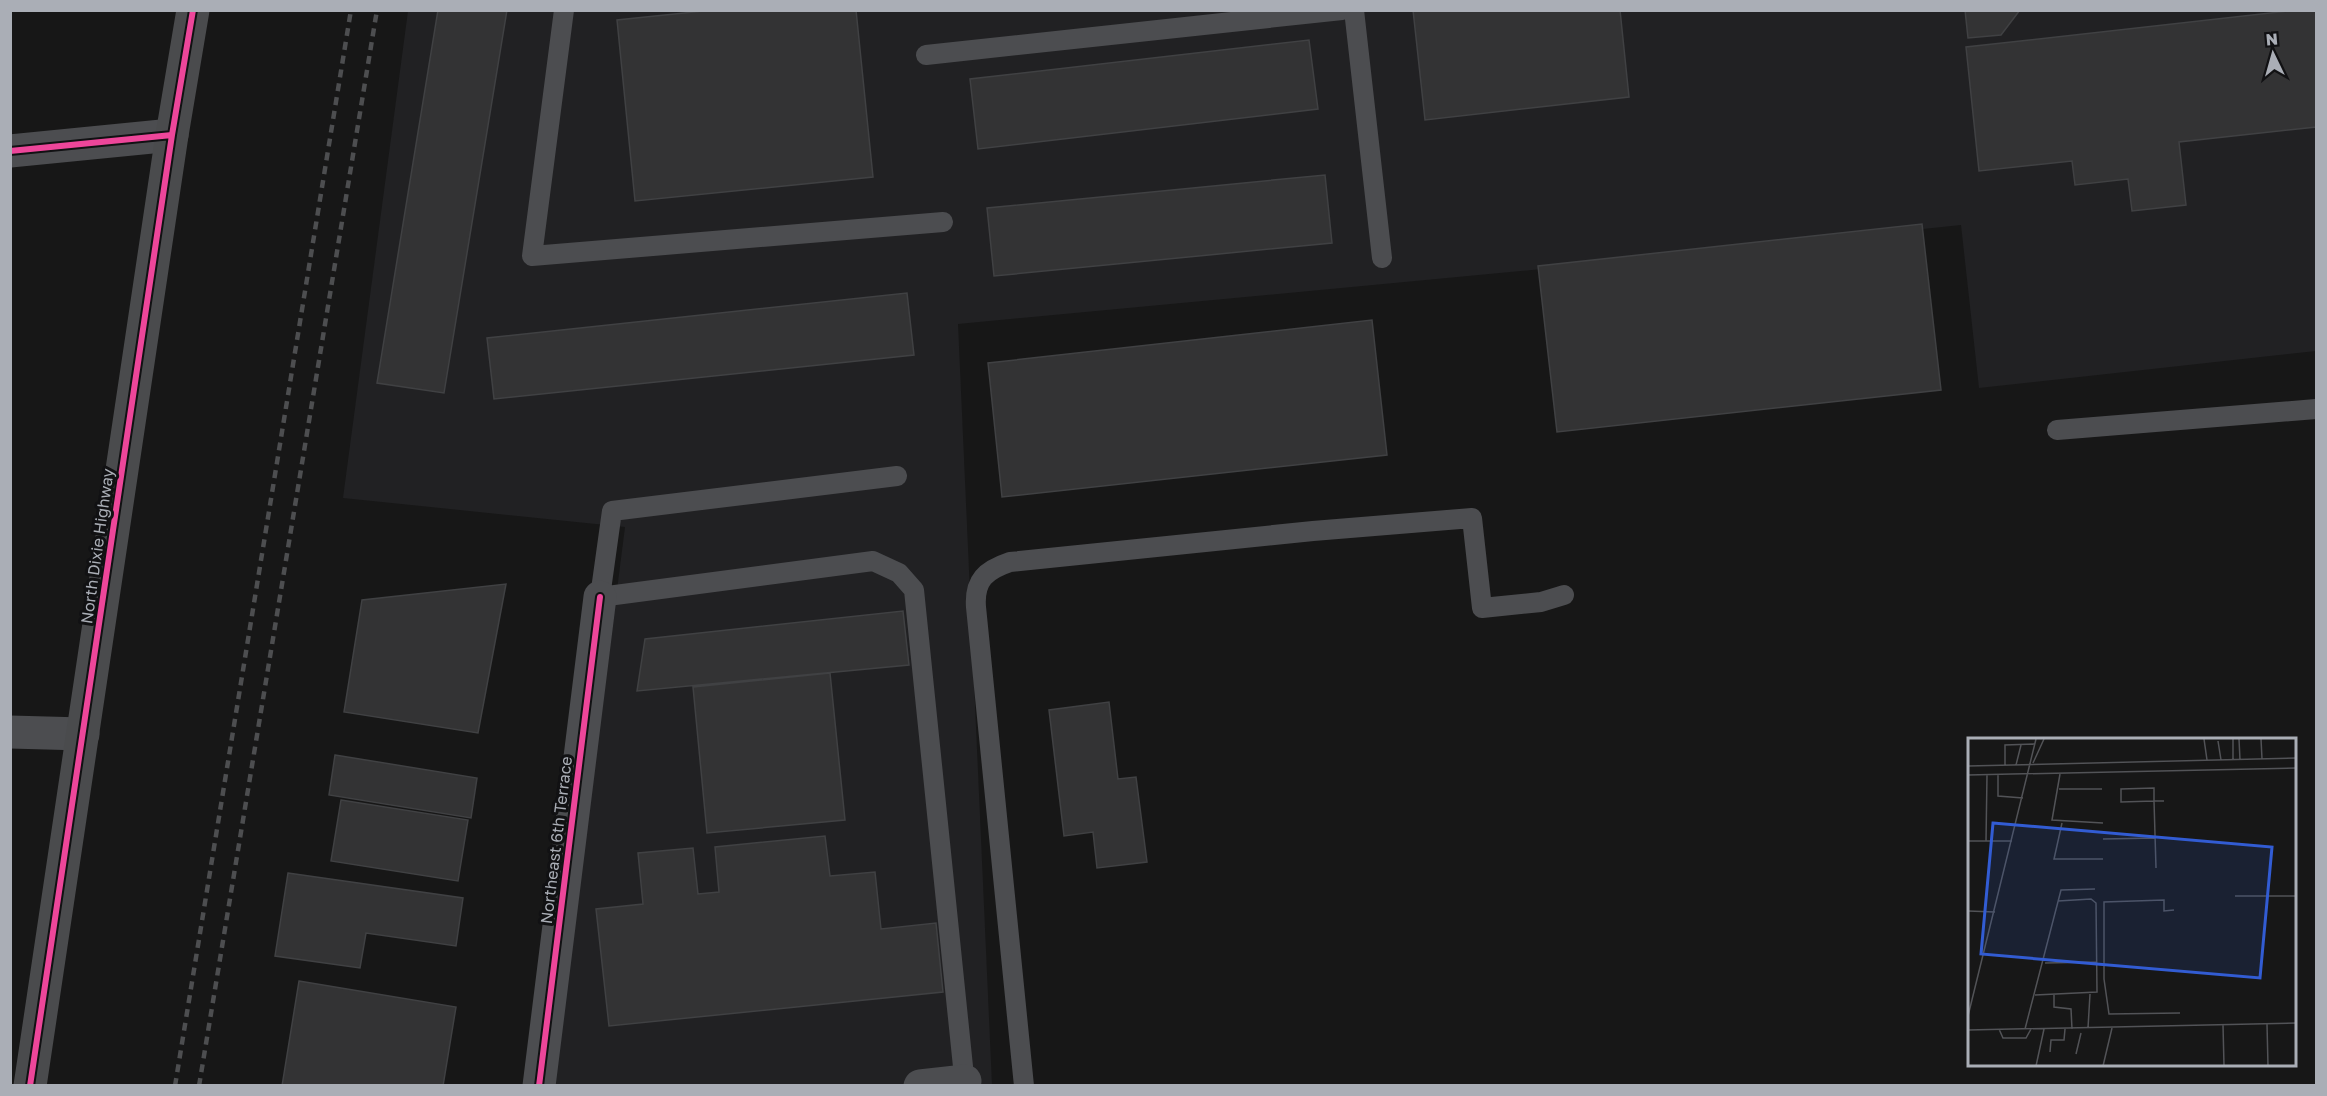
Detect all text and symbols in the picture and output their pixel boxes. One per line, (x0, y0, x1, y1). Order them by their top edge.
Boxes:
north arrow (2243, 24, 2303, 84)
text: N (2265, 29, 2279, 50)
street label: North Dixie Highway (76, 467, 118, 625)
inset map (1968, 738, 2297, 1066)
street label: Northeast 6th Terrace (536, 755, 576, 925)

